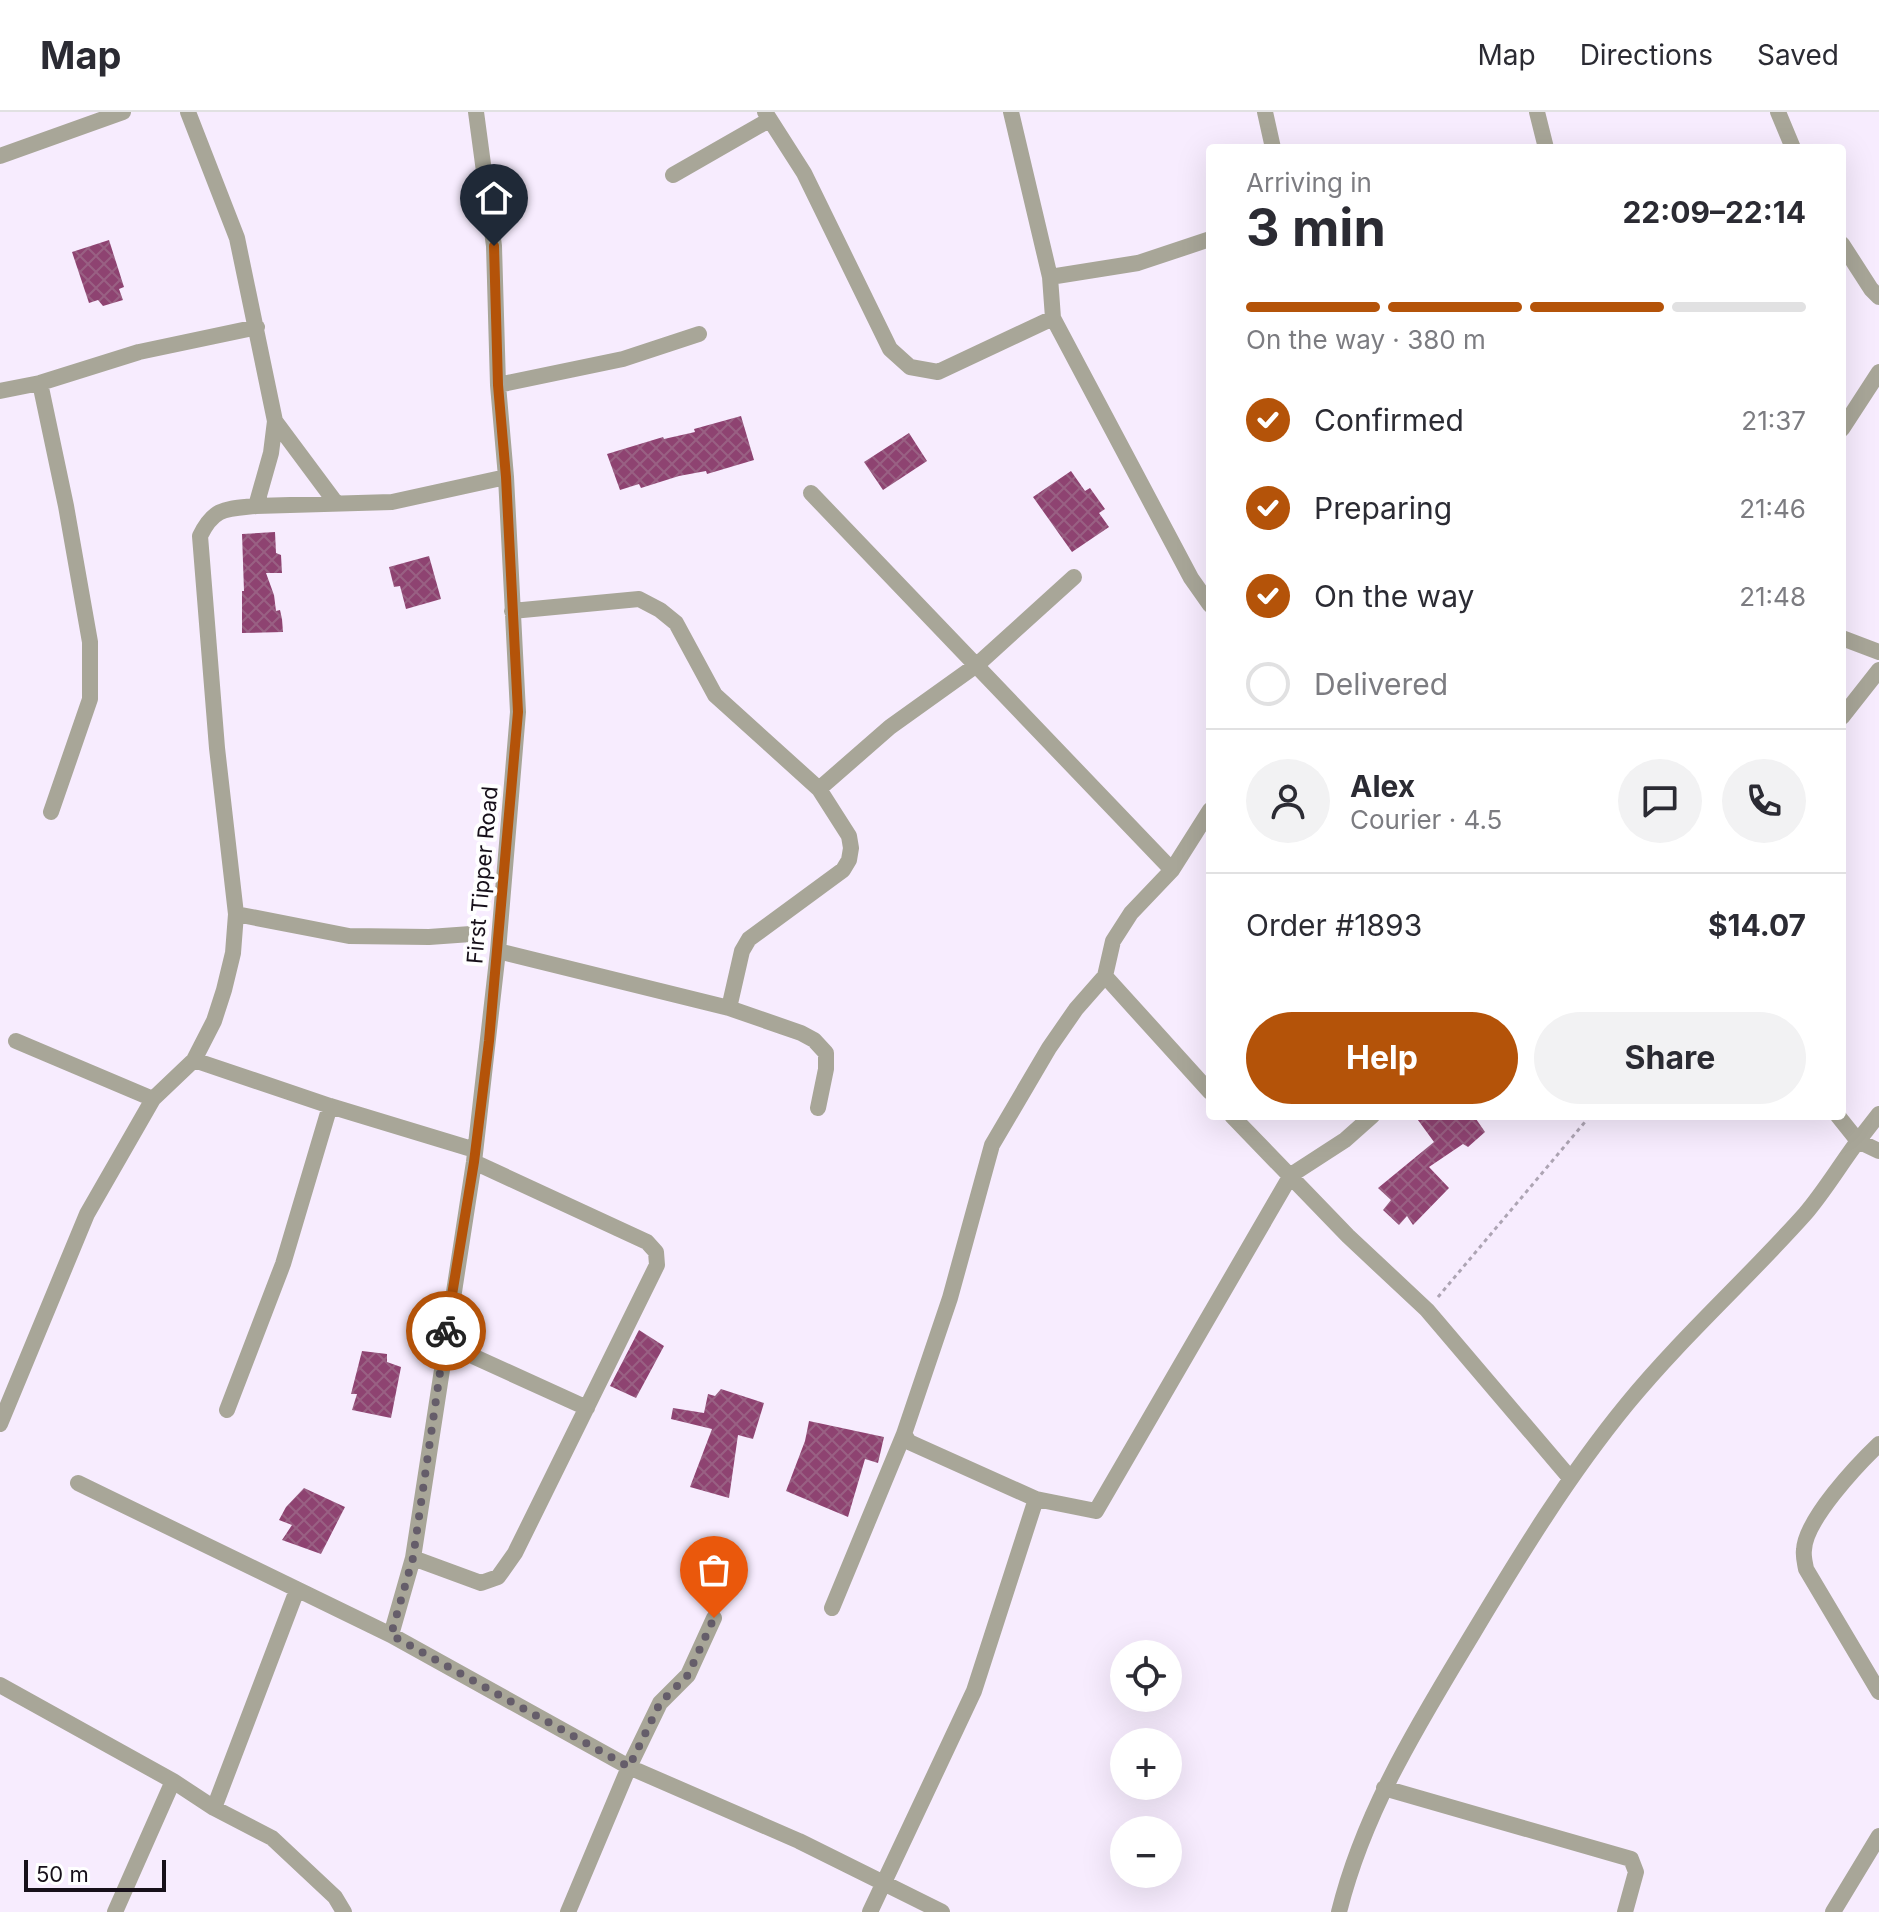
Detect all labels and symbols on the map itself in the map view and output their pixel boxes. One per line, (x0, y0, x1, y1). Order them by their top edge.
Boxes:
pin (460, 164, 528, 246)
street label: First Tipper Road (461, 785, 503, 965)
courier (406, 1291, 486, 1371)
pin (680, 1536, 748, 1618)
scale bar (24, 1856, 166, 1892)

